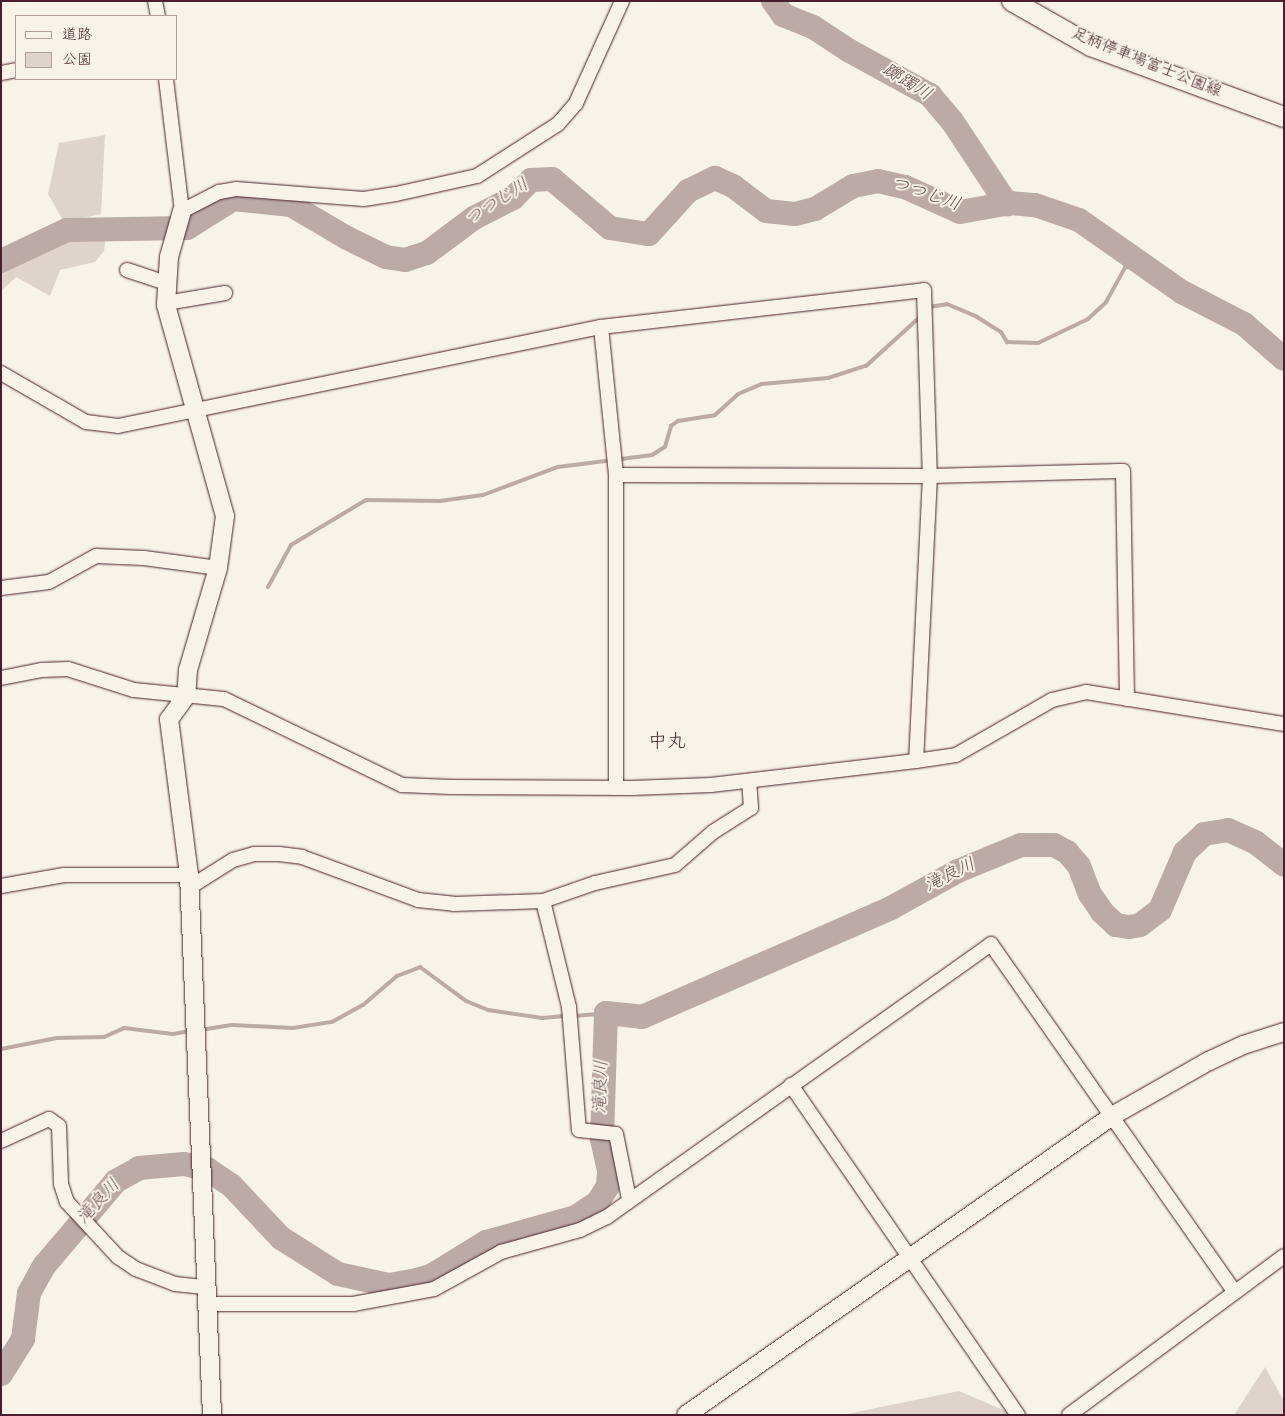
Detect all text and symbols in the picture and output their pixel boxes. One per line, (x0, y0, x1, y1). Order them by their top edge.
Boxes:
legend (15, 15, 178, 80)
text: 道路 (62, 25, 92, 47)
street label: 足柄停車場富士公園線 (1068, 25, 1224, 103)
text: 公園 (62, 50, 92, 72)
water label: 躑躅川 (877, 61, 935, 107)
water label: つつじ川 (887, 174, 963, 218)
water label: つつじ川 (462, 175, 534, 233)
district label: 中丸 (648, 733, 686, 755)
water label: 滝良川 (922, 855, 980, 899)
water label: 滝良川 (591, 1060, 615, 1114)
water label: 滝良川 (74, 1176, 126, 1230)

